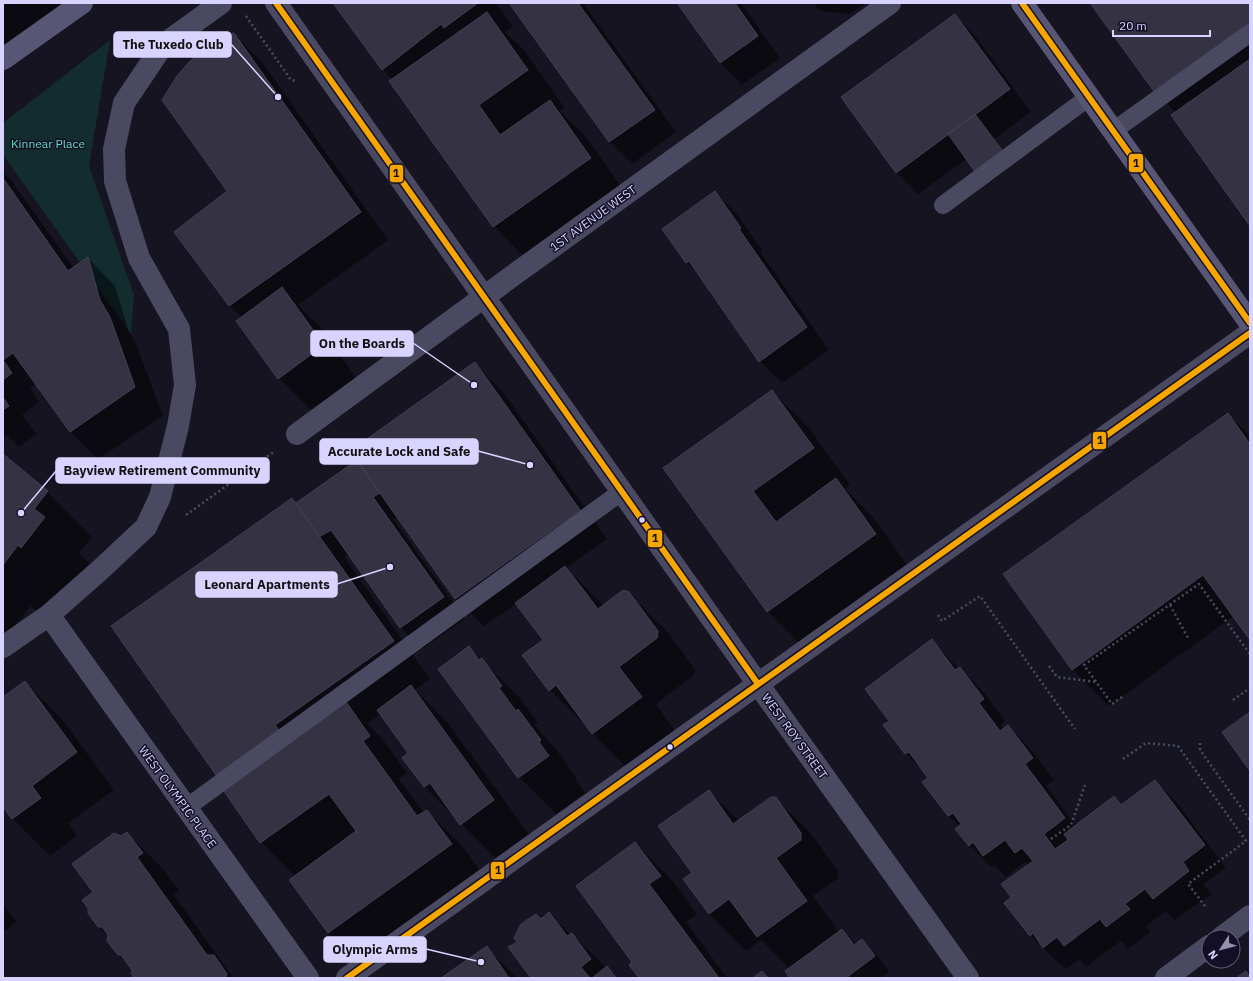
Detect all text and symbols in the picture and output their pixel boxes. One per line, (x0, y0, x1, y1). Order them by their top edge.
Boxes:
scale bar (1113, 12, 1210, 38)
text: 20 m (1119, 18, 1147, 33)
callout: The Tuxedo Club (114, 32, 231, 57)
text: The Tuxedo Club (122, 36, 224, 53)
park label: Kinnear Place (11, 136, 85, 151)
line badge: 1 (1128, 153, 1144, 173)
text: 1 (1133, 156, 1140, 170)
line badge: 1 (389, 164, 404, 183)
text: 1 (393, 166, 400, 180)
street label: 1ST AVENUE WEST (547, 182, 639, 254)
callout: On the Boards (311, 331, 413, 356)
text: On the Boards (319, 335, 406, 352)
line badge: 1 (1092, 431, 1107, 450)
text: 1 (1097, 433, 1104, 447)
callout: Accurate Lock and Safe (320, 439, 478, 464)
text: Accurate Lock and Safe (328, 443, 470, 460)
callout: Bayview Retirement Community (56, 458, 269, 483)
text: Bayview Retirement Community (64, 462, 260, 479)
unlabelled marker (637, 515, 647, 525)
line badge: 1 (647, 529, 663, 548)
text: 1 (652, 531, 659, 545)
callout: Leonard Apartments (196, 572, 337, 597)
text: Leonard Apartments (204, 576, 330, 593)
street label: WEST ROY STREET (759, 690, 831, 782)
unlabelled marker (665, 742, 675, 752)
street label: WEST OLYMPIC PLACE (136, 743, 220, 851)
line badge: 1 (490, 861, 505, 880)
text: 1 (495, 863, 502, 877)
north arrow (1201, 929, 1241, 969)
callout: Olympic Arms (324, 937, 426, 962)
text: Olympic Arms (332, 941, 418, 958)
text: N (1205, 948, 1221, 962)

